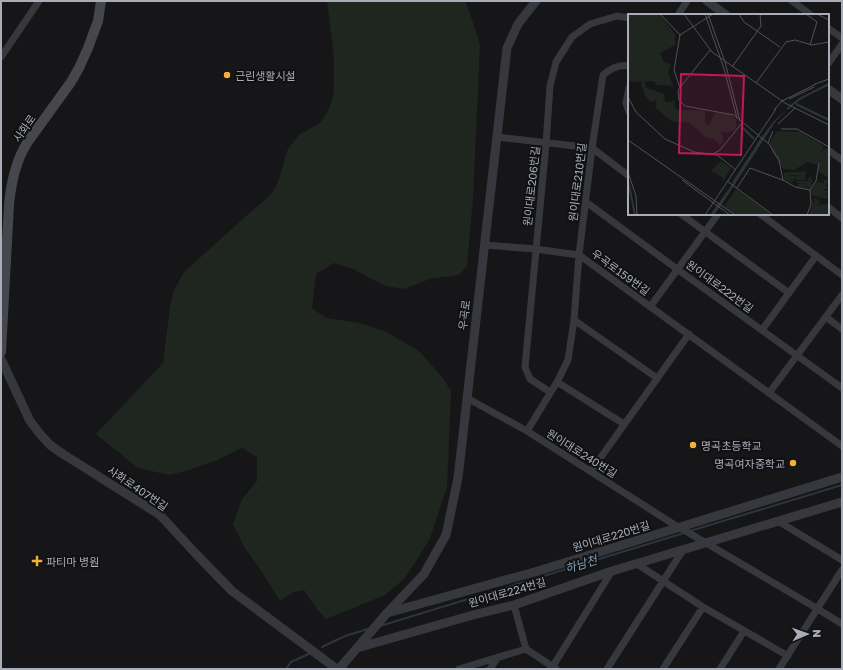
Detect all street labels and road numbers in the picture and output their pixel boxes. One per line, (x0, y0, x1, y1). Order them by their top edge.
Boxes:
street label: 사화로 (10, 112, 38, 144)
street label: 원이대로210번길 (566, 142, 588, 222)
street label: 원이대로206번길 (520, 145, 542, 227)
street label: 우곡로159번길 (589, 246, 653, 298)
street label: 원이대로222번길 (684, 257, 756, 315)
street label: 우곡로 (456, 299, 472, 331)
street label: 원이대로240번길 (544, 426, 620, 480)
street label: 사화로407번길 (105, 463, 171, 513)
street label: 원이대로220번길 (571, 518, 651, 554)
street label: 원이대로224번길 (467, 575, 547, 609)

